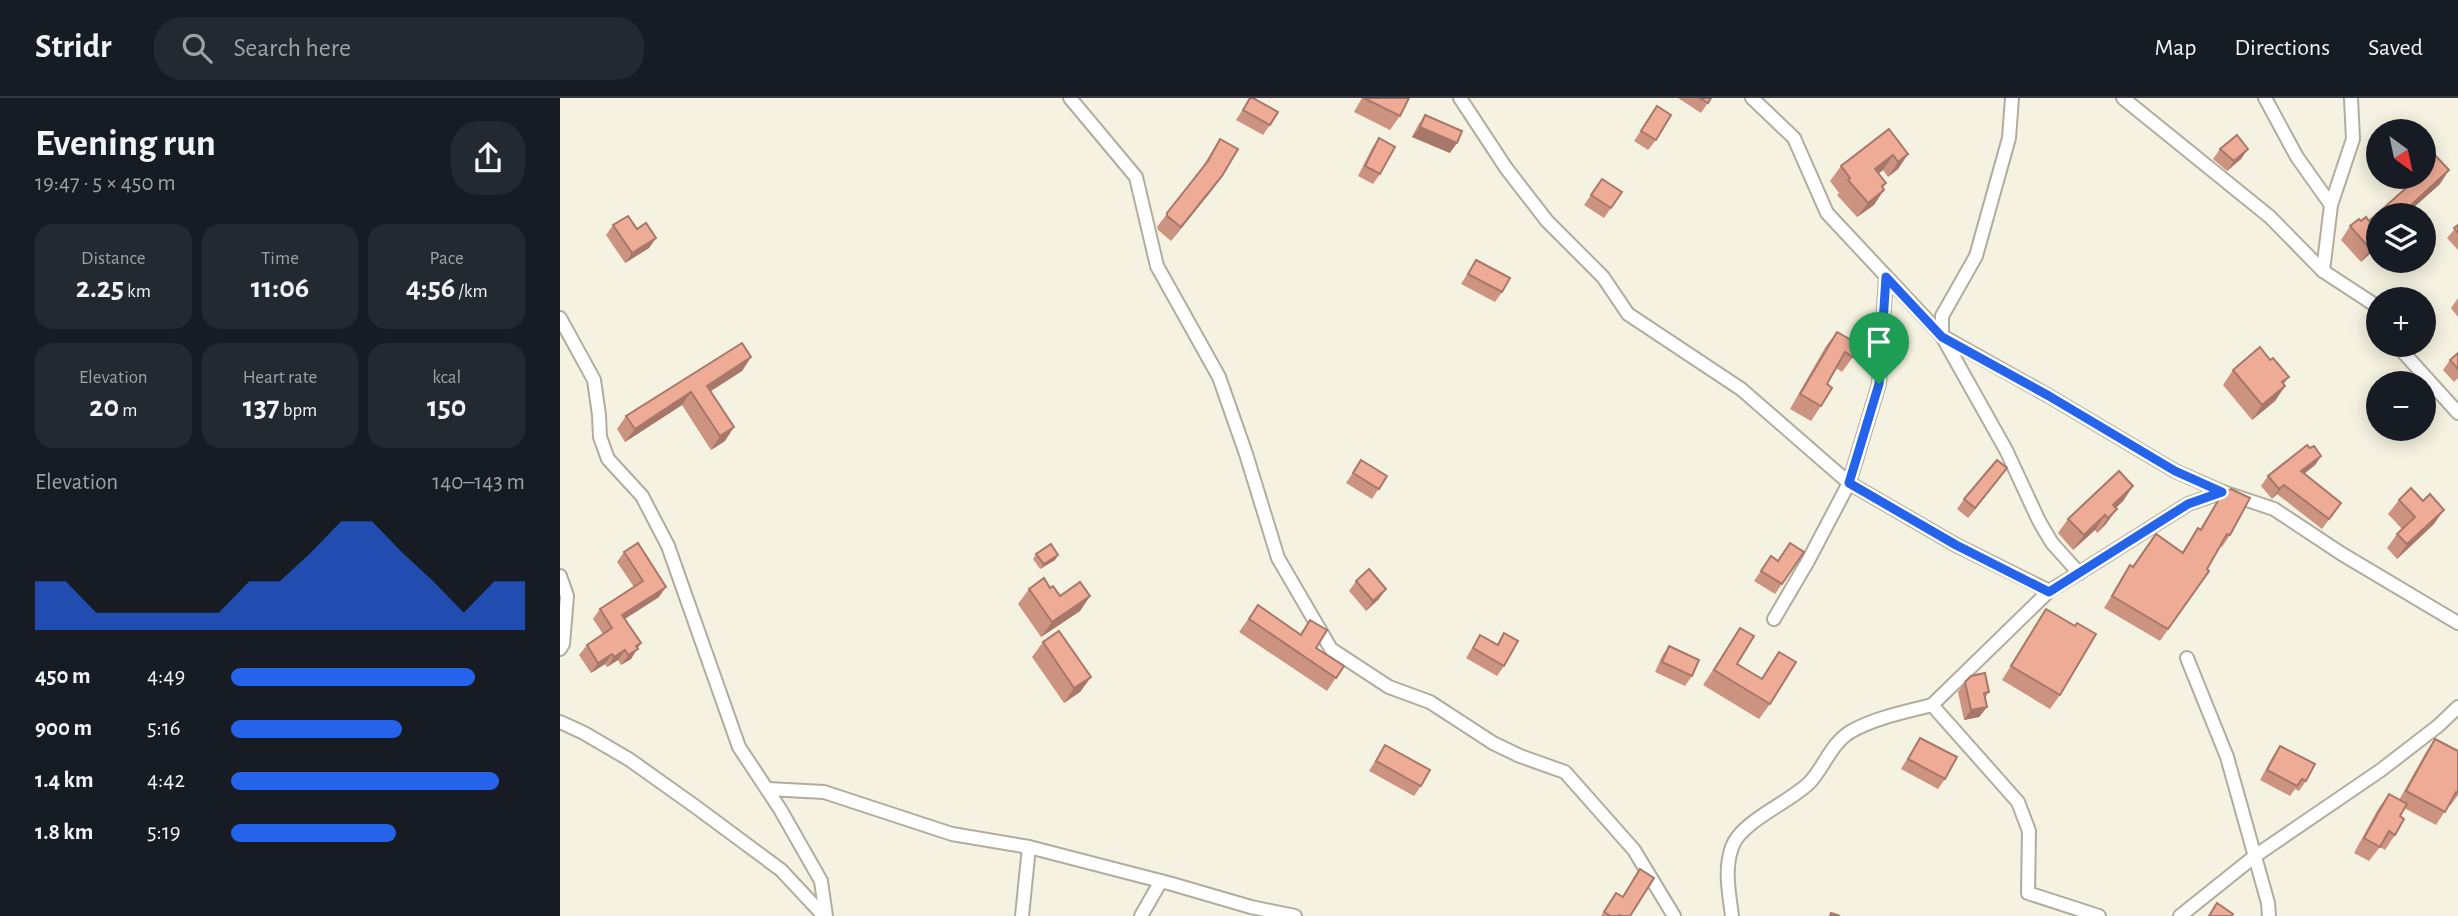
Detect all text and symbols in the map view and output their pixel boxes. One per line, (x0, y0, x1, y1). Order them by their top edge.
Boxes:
search box (154, 17, 644, 80)
icon: search (178, 29, 216, 67)
text: Stridr (35, 31, 112, 64)
text: Search here (234, 35, 351, 61)
text: Map (2154, 36, 2196, 60)
text: Directions (2234, 36, 2330, 60)
text: Saved (2368, 36, 2423, 60)
north arrow (2366, 119, 2436, 189)
map controls (2366, 119, 2436, 441)
button: share (451, 121, 525, 195)
text: Evening run (35, 125, 216, 163)
text: 19:47 · 5 × 450 m (35, 172, 176, 195)
button: layers (2366, 203, 2436, 273)
text: Distance (81, 249, 146, 268)
text: Time (261, 249, 299, 268)
text: Pace (430, 249, 464, 268)
text: 2.25 (76, 273, 124, 303)
text: 11:06 (251, 273, 309, 303)
text: 4:56 (406, 273, 455, 303)
text: km (124, 282, 151, 301)
text: /km (455, 282, 488, 301)
button: + (2366, 287, 2436, 357)
pin (1849, 312, 1909, 384)
icon: arrive (1860, 323, 1898, 361)
text: Elevation (79, 368, 148, 387)
text: Heart rate (243, 368, 317, 387)
text: kcal (432, 368, 461, 387)
button: − (2366, 371, 2436, 441)
text: 20 (89, 392, 119, 422)
text: 137 (243, 392, 280, 422)
text: 150 (427, 392, 466, 422)
text: m (119, 401, 137, 420)
text: bpm (280, 401, 317, 420)
text: Elevation (35, 471, 118, 494)
text: 140–143 m (432, 471, 525, 494)
text: 450 m (35, 665, 91, 688)
text: 4:49 (147, 665, 185, 688)
text: 900 m (35, 717, 92, 740)
text: 5:16 (147, 717, 181, 740)
text: 1.4 km (35, 769, 94, 792)
text: 4:42 (147, 769, 185, 792)
text: 1.8 km (35, 821, 93, 844)
text: 5:19 (147, 821, 181, 844)

